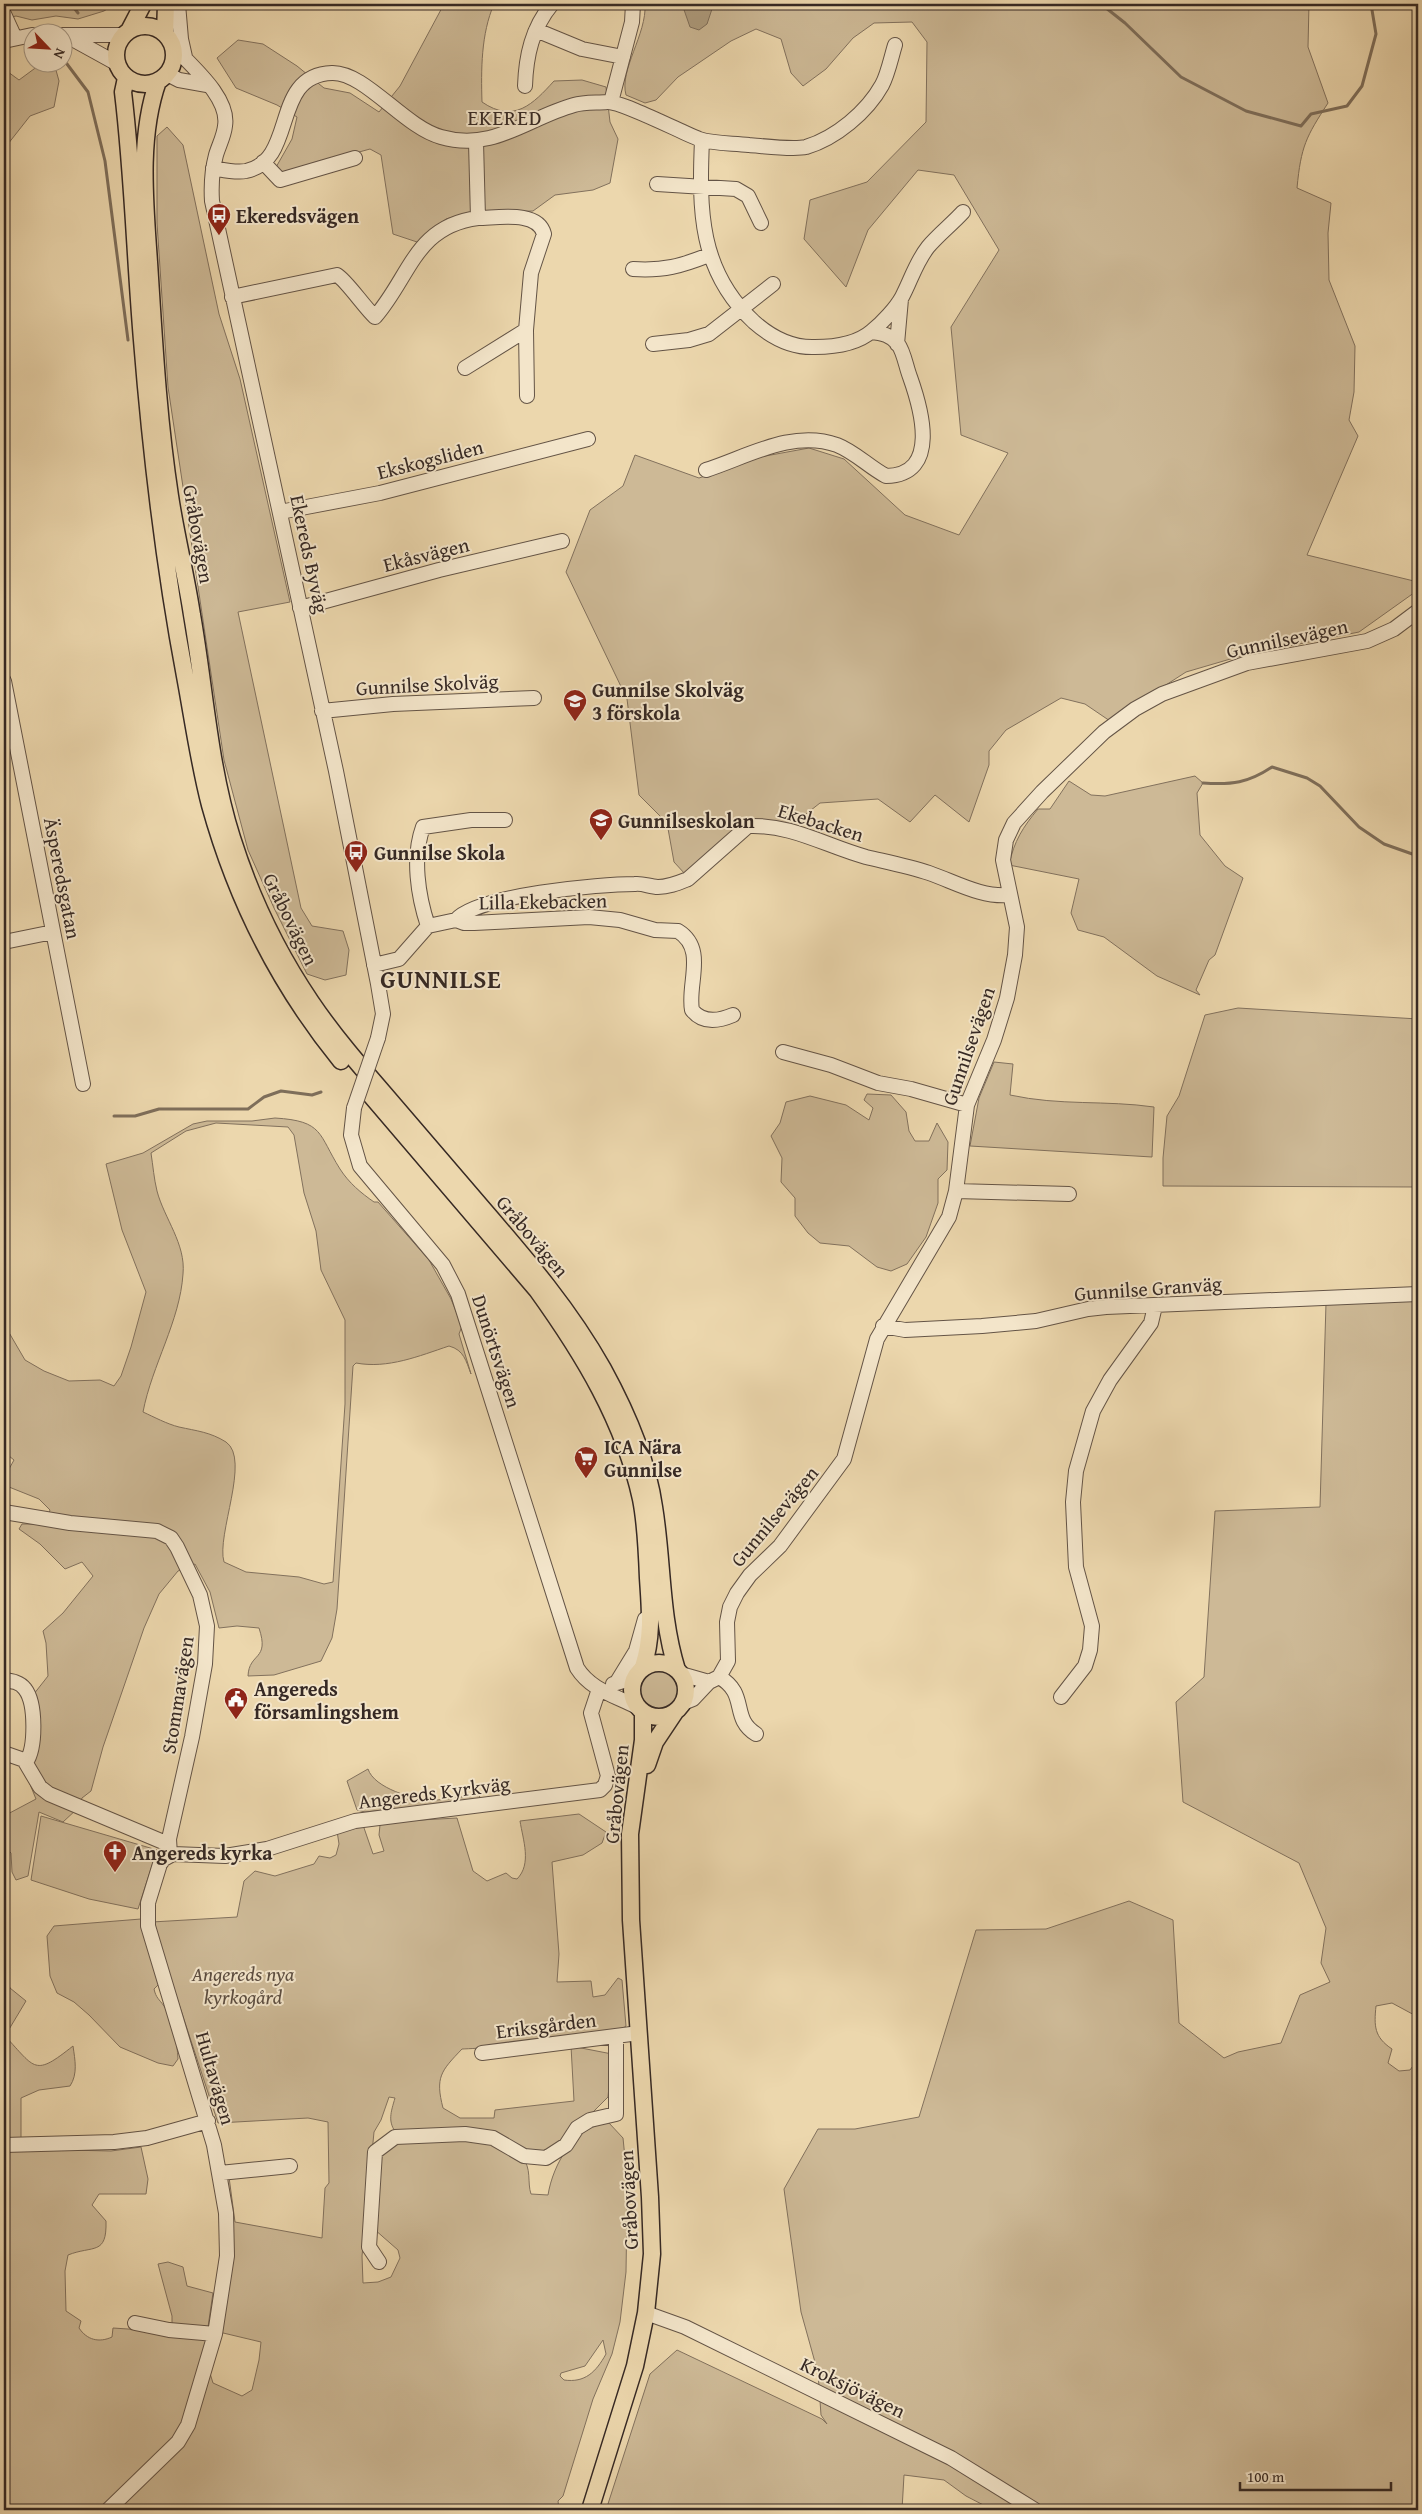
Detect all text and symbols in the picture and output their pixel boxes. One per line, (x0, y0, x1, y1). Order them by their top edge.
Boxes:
north arrow (22, 22, 72, 72)
text: N (48, 45, 71, 63)
district label: EKERED (467, 102, 543, 133)
place label: Ekeredsvägen (236, 201, 359, 230)
bus stop icon: Ekeredsvägen (206, 202, 232, 236)
street label: Ekskogsliden (374, 432, 486, 486)
street label: Gråbovägen (176, 482, 222, 586)
street label: Ekereds Byväg (283, 492, 337, 616)
street label: Ekåsvägen (380, 529, 472, 579)
street label: Gunnilsevägen (1224, 611, 1350, 665)
street label: Gunnilse Skolväg (355, 666, 499, 702)
place label: Gunnilse Skolväg 3 förskola (592, 675, 744, 727)
school or university icon: Gunnilse Skolväg 3 förskola (562, 688, 588, 722)
street label: Ekebacken (775, 795, 867, 849)
place label: Gunnilseskolan (618, 806, 755, 835)
school or university icon: Gunnilseskolan (588, 807, 614, 841)
street label: Äsperedsgatan (37, 815, 89, 941)
place label: Gunnilse Skola (374, 838, 506, 867)
bus stop icon: Gunnilse Skola (343, 839, 369, 873)
street label: Gråbovägen (256, 868, 326, 970)
street label: Lilla Ekebacken (479, 885, 607, 917)
district label: GUNNILSE (380, 961, 502, 997)
street label: Gunnilsevägen (934, 983, 1002, 1109)
street label: Gråbovägen (490, 1189, 576, 1283)
street label: Gunnilse Granväg (1073, 1268, 1223, 1308)
street label: Dunörtsvägen (465, 1291, 529, 1411)
place label: ICA Nära Gunnilse (604, 1432, 682, 1484)
supermarket icon: ICA Nära Gunnilse (573, 1445, 599, 1479)
street label: Gunnilsevägen (723, 1459, 825, 1573)
street label: Stommavägen (153, 1634, 201, 1756)
place label: Angereds församlingshem (254, 1674, 399, 1726)
public building icon: Angereds församlingshem (223, 1686, 249, 1720)
street label: Gråbovägen (596, 1743, 636, 1845)
street label: Angereds Kyrkväg (356, 1768, 512, 1816)
place label: Angereds kyrka (132, 1838, 273, 1867)
church icon: Angereds kyrka (102, 1839, 128, 1873)
park label: Angereds nya kyrkogård (191, 1959, 295, 2011)
street label: Eriksgården (494, 2004, 598, 2046)
street label: Hultavägen (189, 2028, 243, 2128)
street label: Gråbovägen (611, 2149, 645, 2251)
street label: Kroksjövägen (796, 2349, 910, 2425)
scale bar (1240, 2459, 1391, 2491)
text: 100 m (1247, 2466, 1285, 2487)

